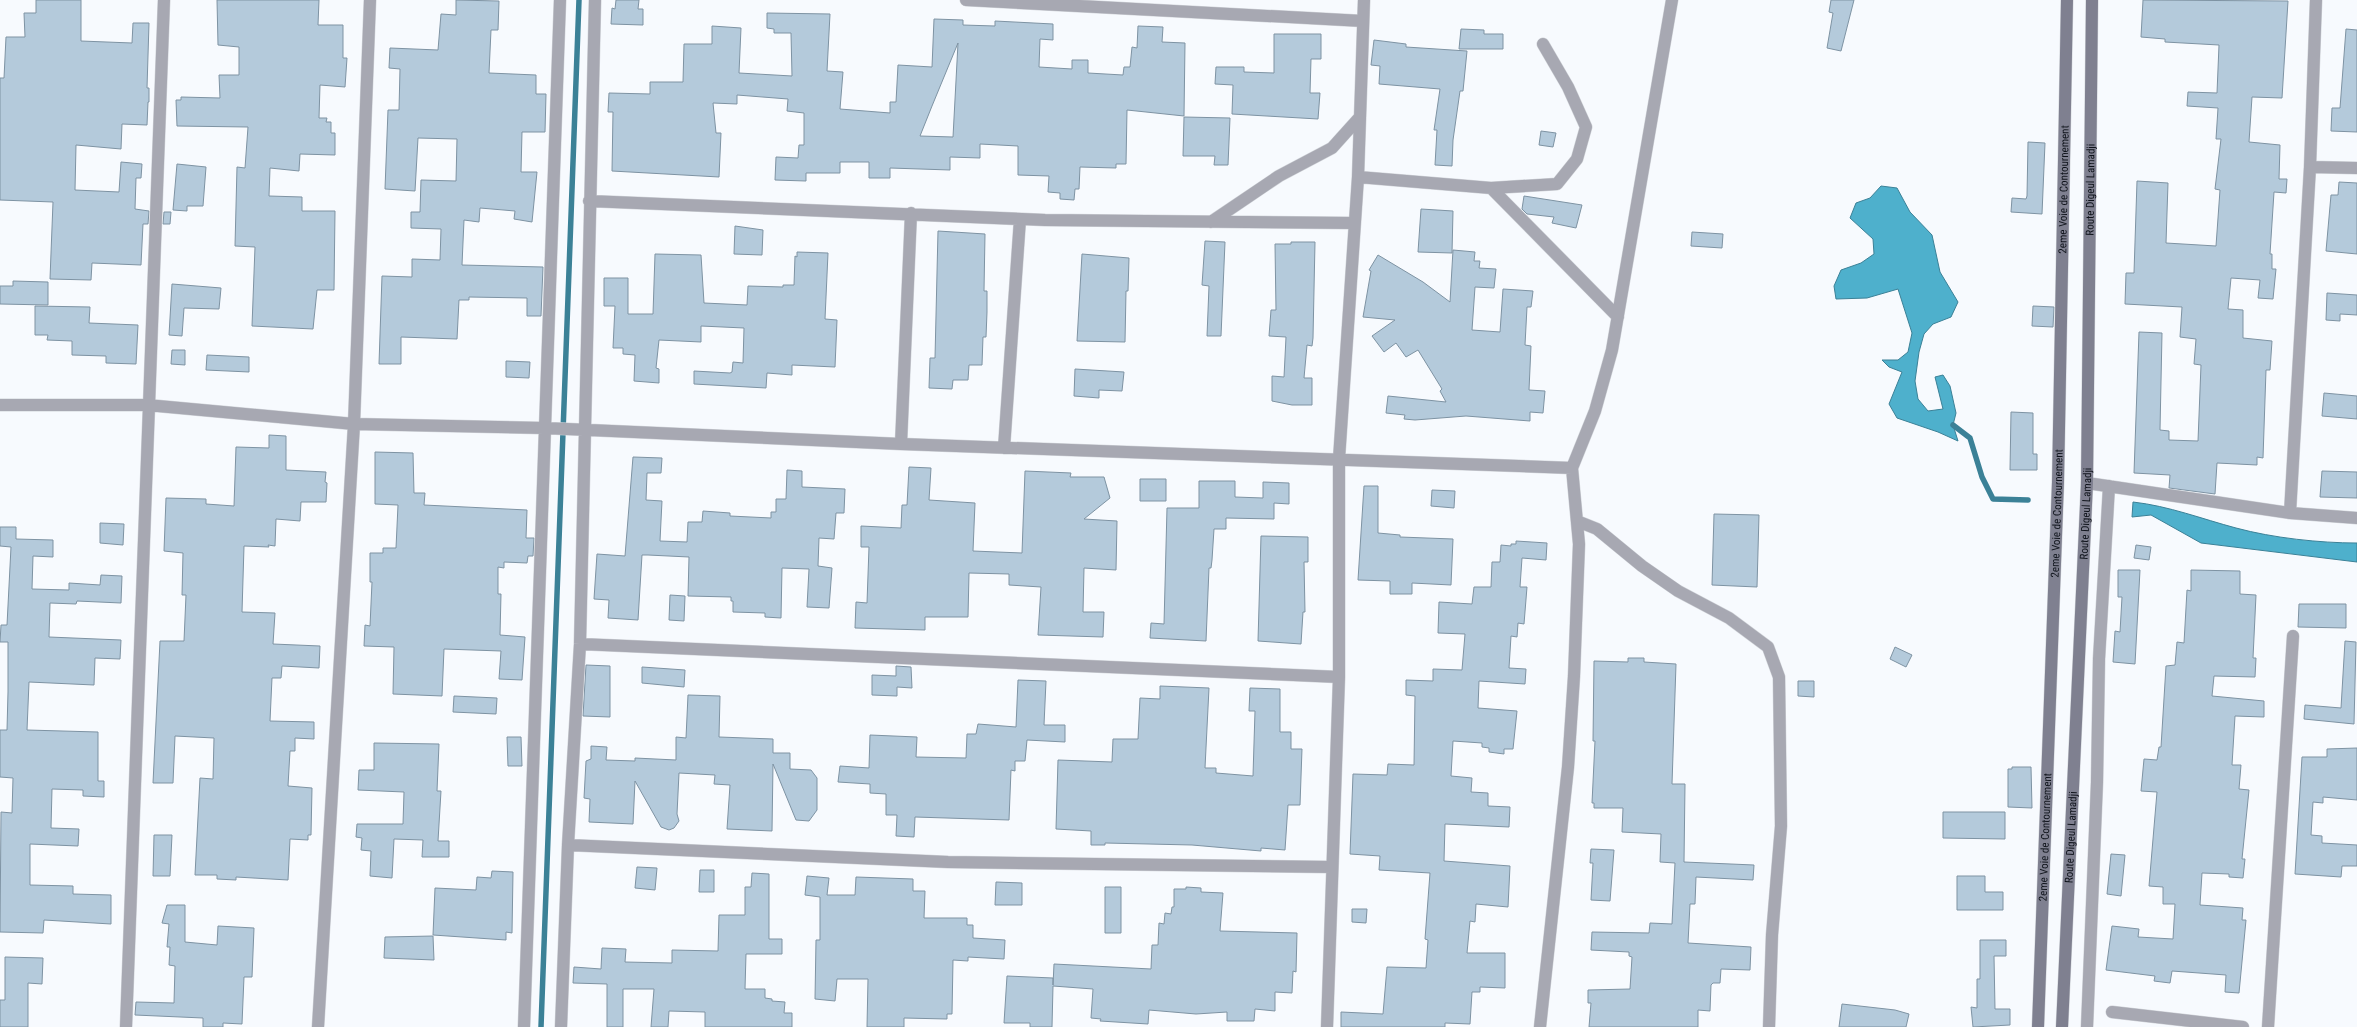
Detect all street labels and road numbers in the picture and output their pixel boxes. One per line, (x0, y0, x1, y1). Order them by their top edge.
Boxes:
street label: 2eme Voie de Contournement (2056, 125, 2071, 254)
street label: Route Digeul Lamadji (2083, 144, 2097, 236)
street label: 2eme Voie de Contournement (2048, 449, 2065, 578)
street label: Route Digeul Lamadji (2077, 467, 2094, 560)
street label: 2eme Voie de Contournement (2036, 773, 2054, 902)
street label: Route Digeul Lamadji (2062, 791, 2079, 883)

